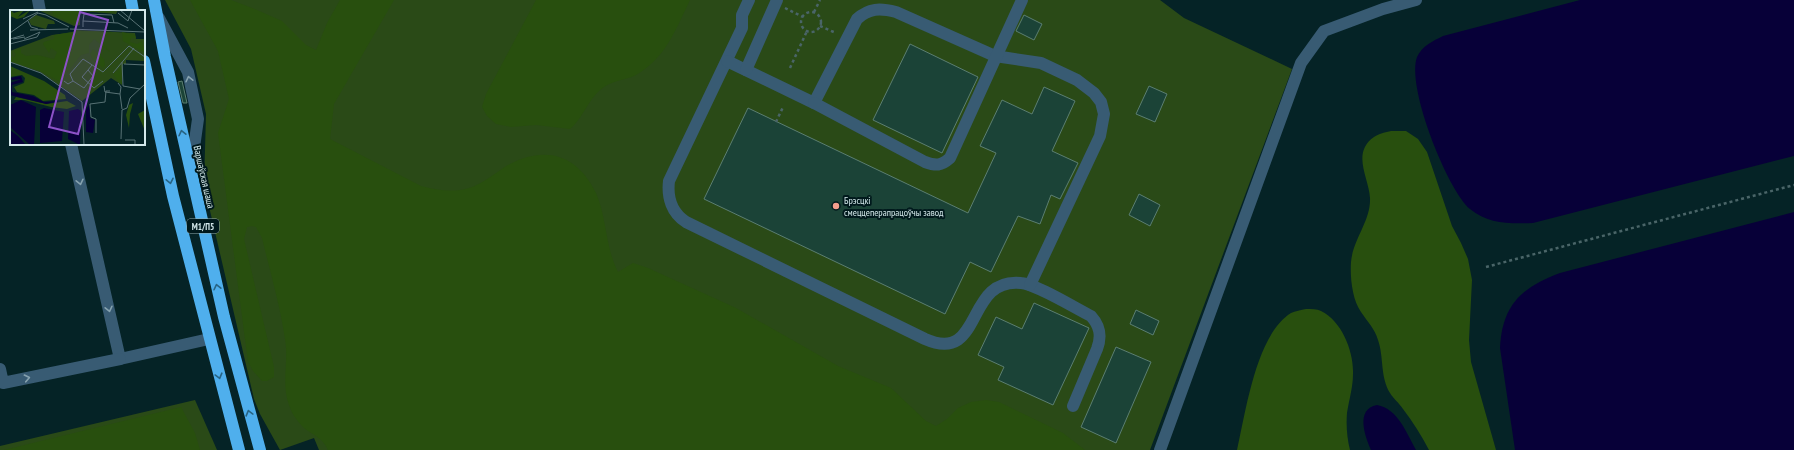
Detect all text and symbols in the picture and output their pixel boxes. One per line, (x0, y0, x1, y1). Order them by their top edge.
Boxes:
inset map (10, 10, 145, 145)
one-way arrow (185, 76, 193, 82)
one-way arrow (178, 130, 186, 136)
street label: Варшаўская шаша (190, 144, 218, 210)
one-way arrow (166, 178, 174, 184)
one-way arrow (75, 179, 83, 185)
place label: Брэсцкі смеццеперапрацоўчы завод (844, 194, 944, 219)
marker: Брэсцкі смеццеперапрацоўчы завод (831, 201, 841, 211)
road number: М1/П5 (187, 219, 219, 233)
one-way arrow (213, 284, 221, 290)
one-way arrow (104, 305, 113, 312)
one-way arrow (214, 373, 223, 380)
one-way arrow (24, 375, 30, 383)
one-way arrow (245, 409, 254, 416)

